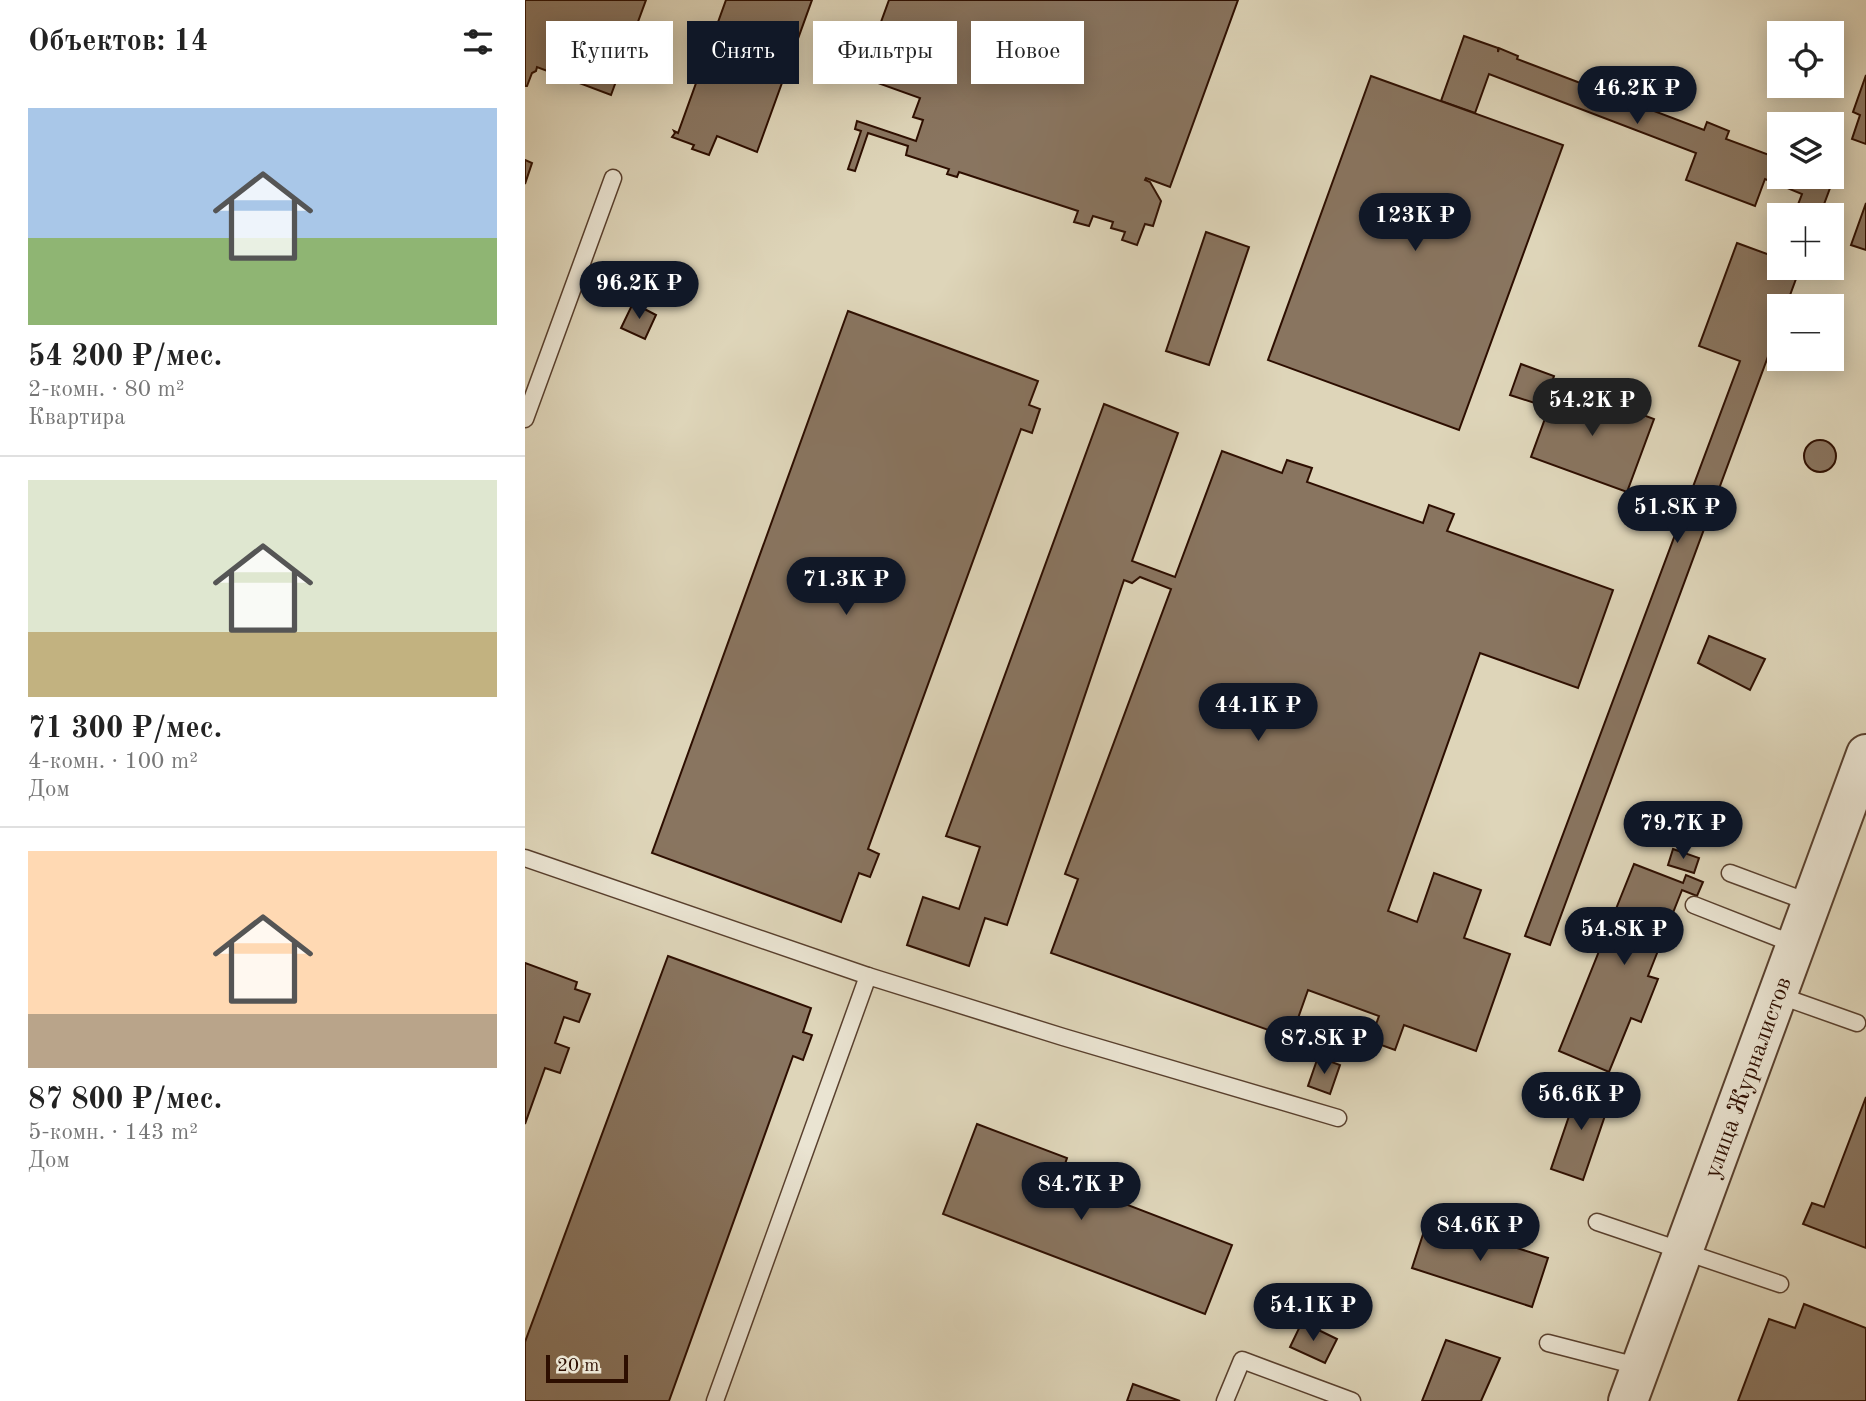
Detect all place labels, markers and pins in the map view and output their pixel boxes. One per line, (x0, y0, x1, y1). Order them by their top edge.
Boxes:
pin: 46.2K ₽ (1572, 66, 1702, 126)
pin: 123K ₽ (1358, 194, 1472, 253)
pin: 96.2K ₽ (574, 262, 704, 321)
pin: 54.2K ₽ (1527, 378, 1657, 438)
pin: 51.8K ₽ (1612, 486, 1742, 545)
pin: 71.3K ₽ (781, 558, 911, 617)
pin: 44.1K ₽ (1193, 684, 1323, 743)
pin: 79.7K ₽ (1618, 802, 1748, 861)
pin: 54.8K ₽ (1559, 908, 1689, 967)
pin: 87.8K ₽ (1259, 1016, 1389, 1076)
pin: 56.6K ₽ (1516, 1072, 1646, 1132)
pin: 84.7K ₽ (1016, 1162, 1146, 1222)
pin: 84.6K ₽ (1415, 1204, 1545, 1263)
pin: 54.1K ₽ (1248, 1284, 1378, 1343)

